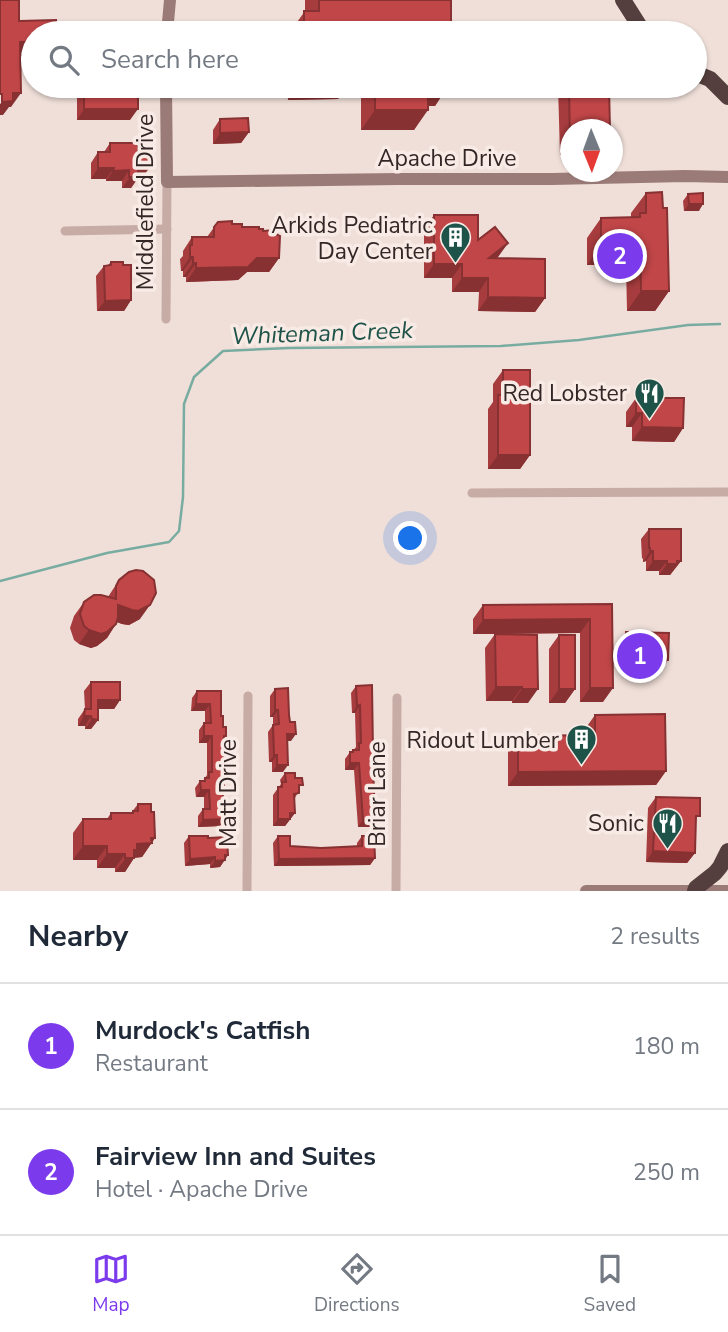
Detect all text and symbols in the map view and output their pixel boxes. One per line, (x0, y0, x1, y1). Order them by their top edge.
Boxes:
search box (21, 21, 707, 98)
icon: search (45, 41, 83, 79)
text: Search here (101, 42, 239, 77)
street label: Middlefield Drive (130, 114, 161, 290)
north arrow (560, 119, 623, 182)
street label: Apache Drive (378, 143, 516, 174)
place label: Arkids Pediatric Day Center (271, 210, 434, 267)
building icon: Arkids Pediatric Day Center (439, 221, 473, 265)
pin: 2 (597, 230, 643, 282)
water label: Whiteman Creek (231, 314, 414, 352)
restaurant icon: Red Lobster (633, 376, 667, 420)
place label: Red Lobster (502, 378, 628, 409)
your location (393, 521, 427, 555)
pin: 1 (617, 630, 663, 682)
building icon: Ridout Lumber (565, 723, 599, 767)
place label: Ridout Lumber (406, 725, 560, 756)
street label: Matt Drive (213, 739, 244, 847)
street label: Briar Lane (362, 741, 393, 847)
restaurant icon: Sonic (650, 806, 684, 850)
place label: Sonic (588, 808, 644, 839)
text: Nearby (28, 916, 128, 957)
text: 2 results (610, 921, 700, 952)
text: Murdock's Catfish (95, 1013, 311, 1048)
text: 1 (44, 1031, 58, 1062)
text: 180 m (633, 1031, 700, 1062)
text: Restaurant (95, 1048, 208, 1079)
text: Fairview Inn and Suites (95, 1139, 376, 1174)
text: 2 (44, 1157, 58, 1188)
text: 250 m (633, 1157, 700, 1188)
text: Hotel · Apache Drive (95, 1174, 308, 1205)
tab: Map (92, 1250, 130, 1318)
tab: Directions (314, 1250, 400, 1318)
tab: Saved (584, 1250, 636, 1318)

